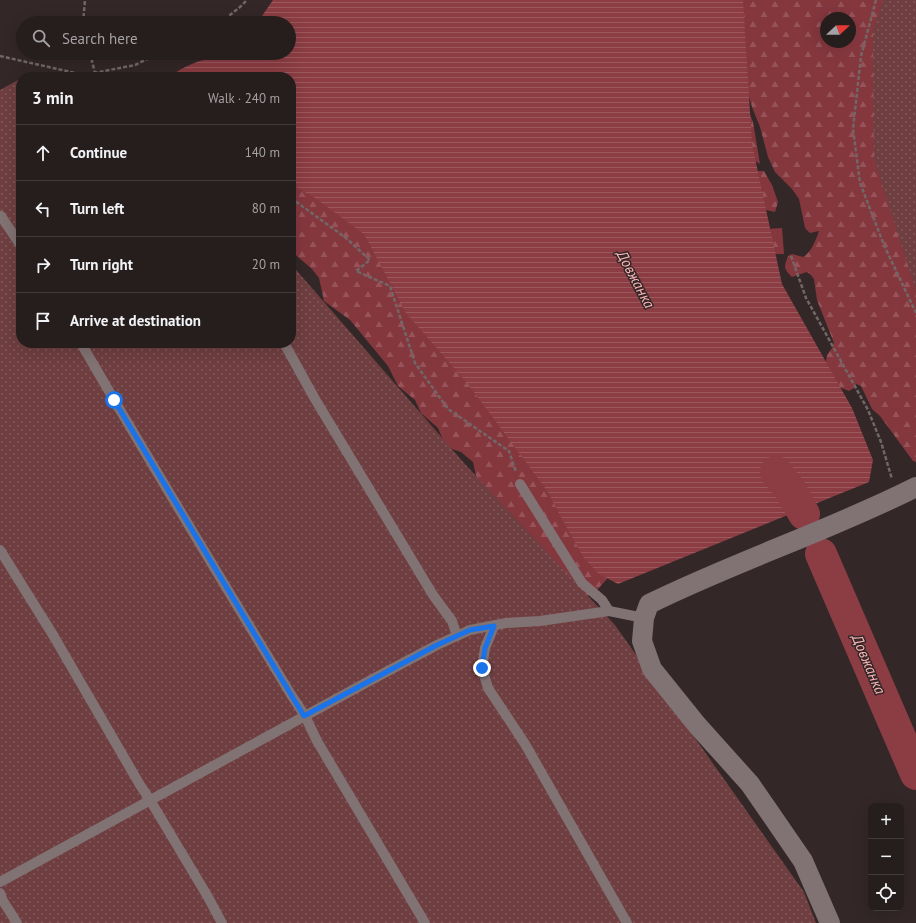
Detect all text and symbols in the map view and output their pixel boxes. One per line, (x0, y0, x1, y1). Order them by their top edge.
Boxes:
north arrow (820, 12, 856, 48)
search box (16, 16, 296, 60)
icon: search (30, 27, 52, 49)
text: Search here (62, 29, 138, 48)
text: 3 min (32, 87, 73, 109)
text: Walk · 240 m (208, 90, 280, 107)
icon: ahead (32, 142, 54, 164)
text: Continue (70, 143, 127, 162)
text: 140 m (245, 144, 280, 161)
icon: left (32, 198, 54, 220)
text: Turn left (70, 199, 124, 218)
text: 80 m (252, 200, 280, 217)
water label: Довжанка (612, 246, 660, 312)
icon: right (32, 254, 54, 276)
text: Turn right (70, 255, 133, 274)
text: 20 m (252, 256, 280, 273)
icon: arrive (32, 310, 54, 332)
text: Arrive at destination (70, 311, 201, 330)
route start (105, 391, 123, 409)
water label: Довжанка (848, 630, 890, 697)
route end (473, 659, 491, 677)
map controls (868, 803, 904, 911)
button: + (868, 803, 904, 839)
button: − (868, 839, 904, 875)
button: locate (868, 875, 904, 911)

